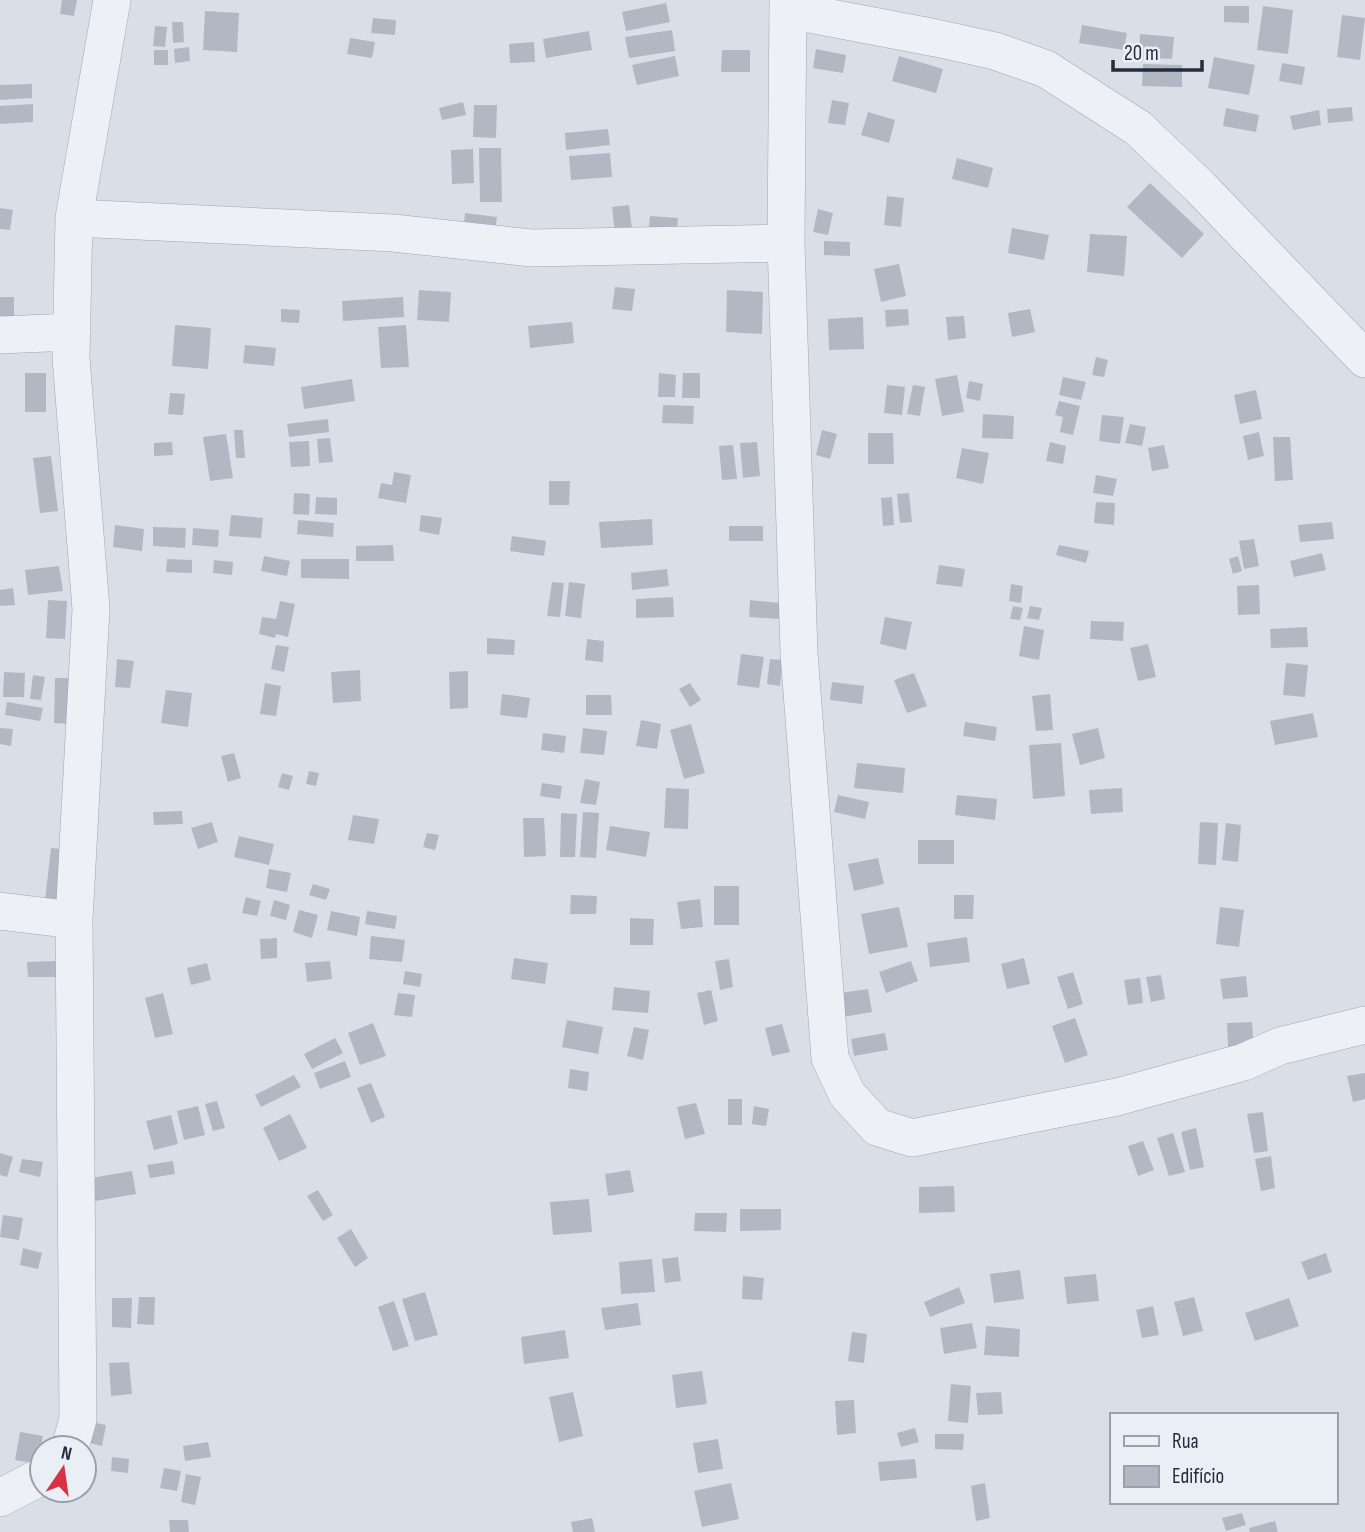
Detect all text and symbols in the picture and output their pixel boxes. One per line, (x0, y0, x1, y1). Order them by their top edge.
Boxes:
scale bar (1113, 28, 1202, 72)
text: 20 m (1124, 41, 1159, 66)
legend (1110, 1413, 1337, 1504)
text: Rua (1172, 1429, 1199, 1454)
north arrow (28, 1434, 98, 1504)
text: N (59, 1442, 74, 1466)
text: Edifício (1172, 1464, 1224, 1489)

